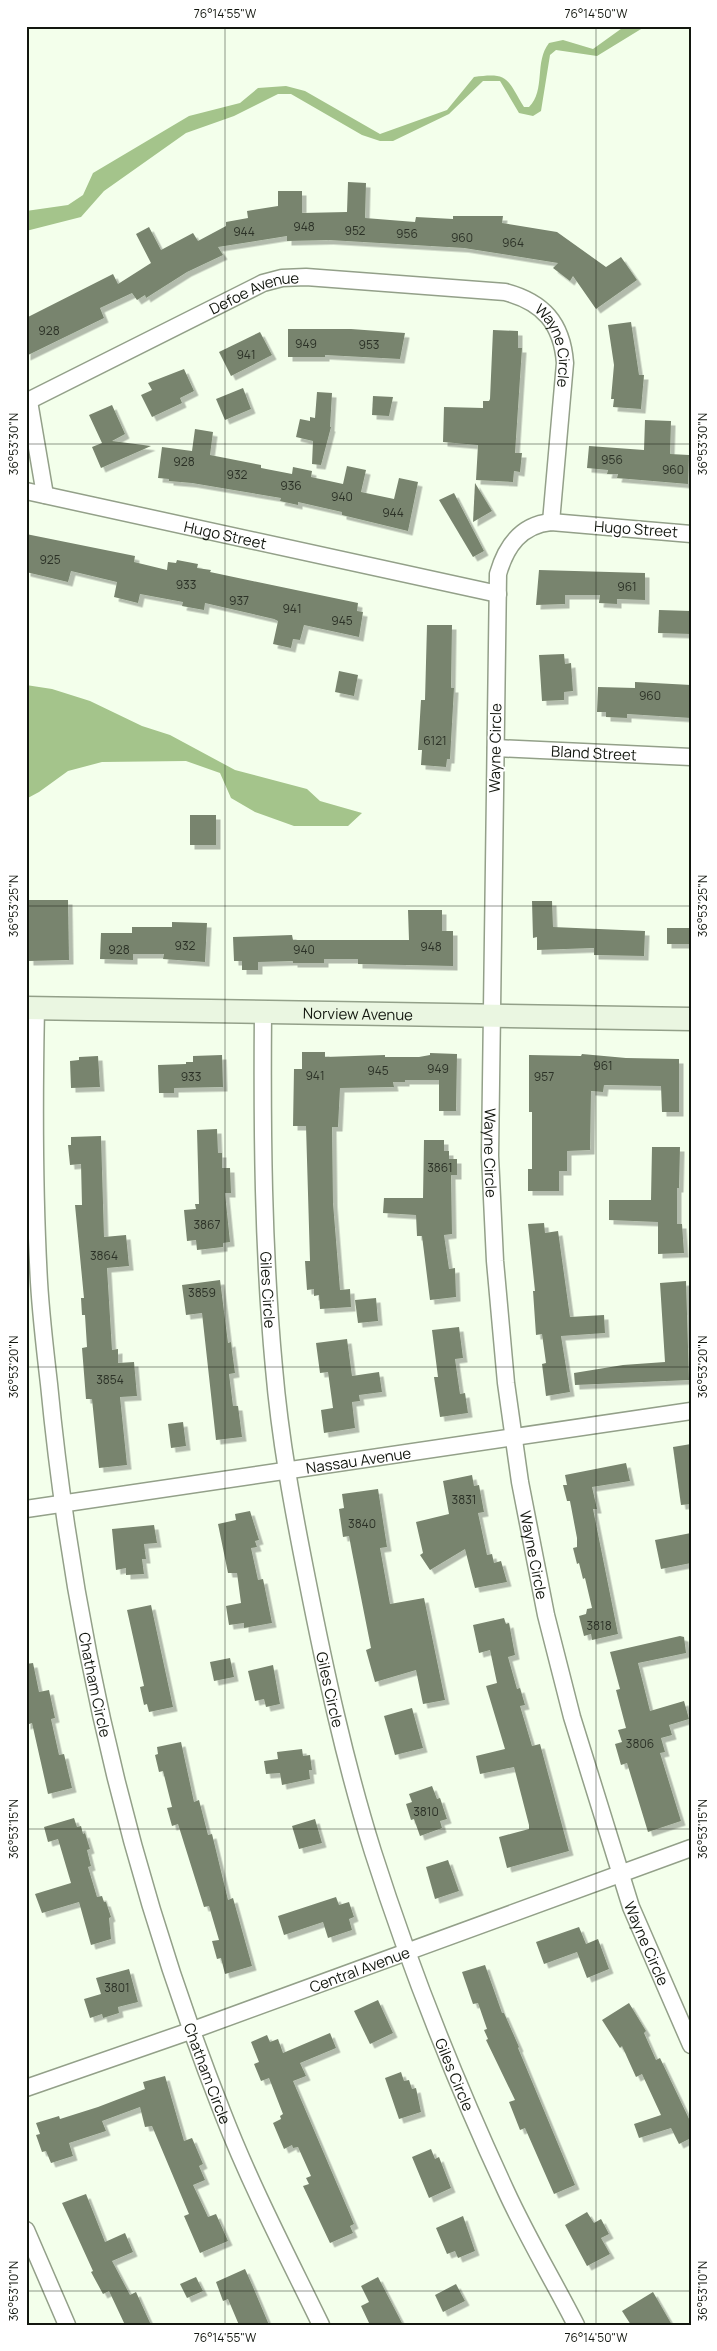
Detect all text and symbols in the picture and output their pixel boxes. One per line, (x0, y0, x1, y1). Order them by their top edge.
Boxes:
text: 76°14'55"W (194, 5, 257, 22)
text: 76°14'50"W (564, 5, 628, 22)
house number: 948 (293, 218, 315, 235)
house number: 952 (345, 222, 366, 239)
house number: 944 (233, 223, 255, 240)
house number: 956 (396, 225, 418, 242)
house number: 960 (451, 229, 473, 246)
house number: 964 (502, 234, 524, 251)
street label: Defoe Avenue (205, 267, 300, 319)
street label: Wayne Circle (531, 298, 576, 389)
house number: 928 (38, 322, 60, 339)
house number: 949 (295, 335, 317, 352)
house number: 953 (358, 336, 380, 353)
house number: 941 (236, 346, 256, 363)
text: 36°53'30"N (5, 413, 22, 475)
text: 36°53'30"N (694, 413, 711, 475)
house number: 956 (601, 451, 623, 468)
house number: 928 (173, 453, 195, 470)
house number: 960 (662, 461, 684, 478)
house number: 932 (227, 466, 248, 483)
house number: 936 (280, 477, 302, 494)
house number: 940 (331, 488, 353, 505)
house number: 944 (382, 504, 404, 521)
street label: Hugo Street (182, 515, 269, 554)
street label: Hugo Street (593, 516, 679, 542)
house number: 925 (39, 551, 61, 568)
house number: 933 (176, 576, 196, 593)
house number: 961 (617, 578, 637, 595)
house number: 937 (229, 592, 249, 609)
house number: 941 (282, 600, 302, 617)
house number: 945 (331, 612, 353, 629)
house number: 960 (639, 687, 661, 704)
street label: Wayne Circle (484, 703, 506, 793)
house number: 6121 (423, 732, 447, 749)
street label: Bland Street (550, 740, 637, 765)
text: 36°53'25"N (5, 875, 22, 937)
text: 36°53'25"N (694, 875, 711, 937)
house number: 932 (175, 937, 196, 954)
house number: 948 (420, 938, 442, 955)
house number: 928 (108, 941, 130, 958)
house number: 940 (293, 941, 315, 958)
street label: Norview Avenue (303, 1002, 413, 1025)
house number: 961 (593, 1057, 613, 1074)
house number: 949 (427, 1060, 449, 1077)
house number: 945 (367, 1062, 389, 1079)
house number: 941 (305, 1067, 325, 1084)
house number: 933 (181, 1068, 201, 1085)
house number: 957 (534, 1068, 554, 1085)
street label: Wayne Circle (479, 1108, 502, 1198)
house number: 3861 (427, 1159, 453, 1176)
house number: 3867 (193, 1216, 221, 1233)
house number: 3864 (90, 1247, 118, 1264)
street label: Giles Circle (256, 1251, 281, 1329)
house number: 3859 (188, 1284, 216, 1301)
text: 36°53'20"N (5, 1336, 22, 1398)
text: 36°53'20"N (694, 1336, 711, 1398)
house number: 3854 (96, 1371, 124, 1388)
street label: Nassau Avenue (304, 1442, 413, 1478)
house number: 3831 (452, 1491, 476, 1508)
street label: Wayne Circle (515, 1509, 553, 1601)
house number: 3840 (348, 1515, 376, 1532)
house number: 3818 (586, 1617, 612, 1634)
street label: Chatham Circle (74, 1630, 117, 1740)
street label: Giles Circle (312, 1650, 349, 1730)
house number: 3806 (626, 1735, 654, 1752)
text: 36°53'15"N (5, 1799, 22, 1859)
text: 36°53'15"N (694, 1799, 711, 1859)
house number: 3810 (413, 1803, 439, 1820)
street label: Wayne Circle (619, 1898, 674, 1989)
street label: Central Avenue (306, 1941, 413, 1997)
house number: 3801 (104, 1979, 130, 1996)
street label: Chatham Circle (179, 2020, 237, 2127)
street label: Giles Circle (430, 2035, 479, 2114)
text: 36°53'10"N (5, 2261, 22, 2321)
text: 36°53'10"N (694, 2261, 711, 2321)
text: 76°14'55"W (194, 2329, 257, 2346)
text: 76°14'50"W (564, 2329, 628, 2346)

